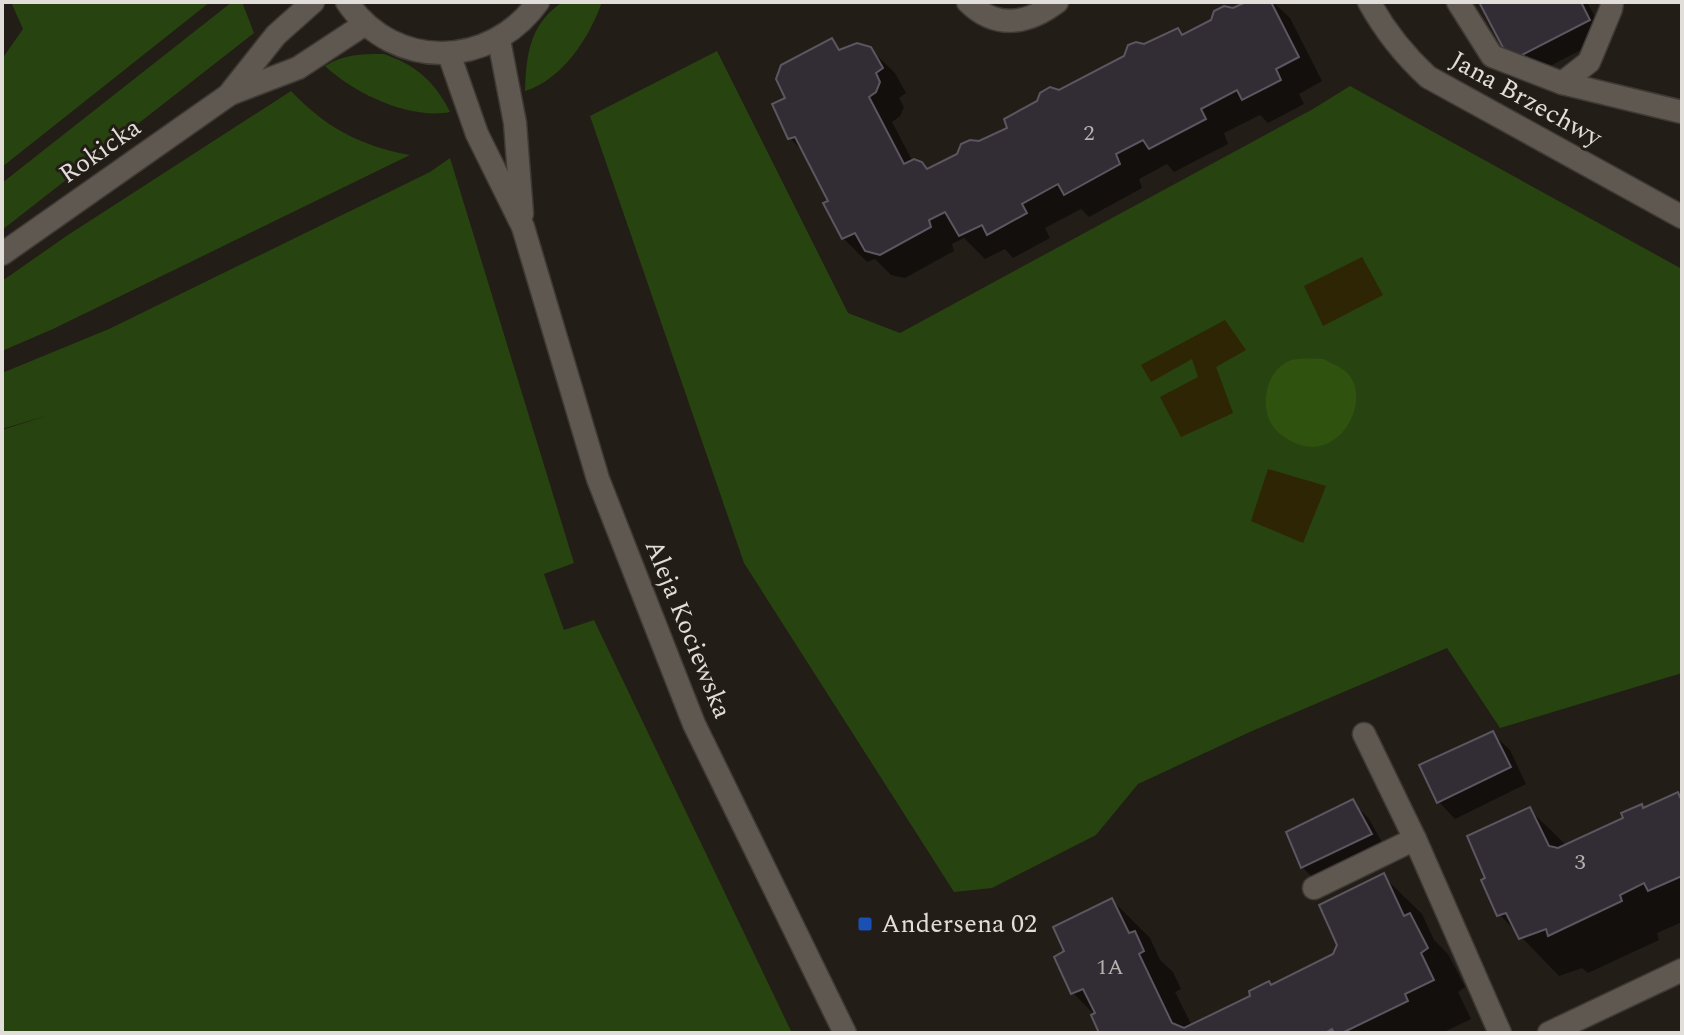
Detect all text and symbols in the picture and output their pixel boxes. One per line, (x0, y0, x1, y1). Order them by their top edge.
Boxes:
street label: Jana Brzechwy (1443, 41, 1610, 158)
street label: Rokicka (51, 108, 150, 194)
house number: 2 (1083, 117, 1095, 150)
street label: Aleja Kociewska (634, 533, 742, 725)
house number: 3 (1574, 846, 1586, 879)
place label: Andersena 02 (881, 904, 1037, 944)
marker: Andersena 02 (856, 915, 874, 933)
house number: 1A (1096, 951, 1124, 984)

